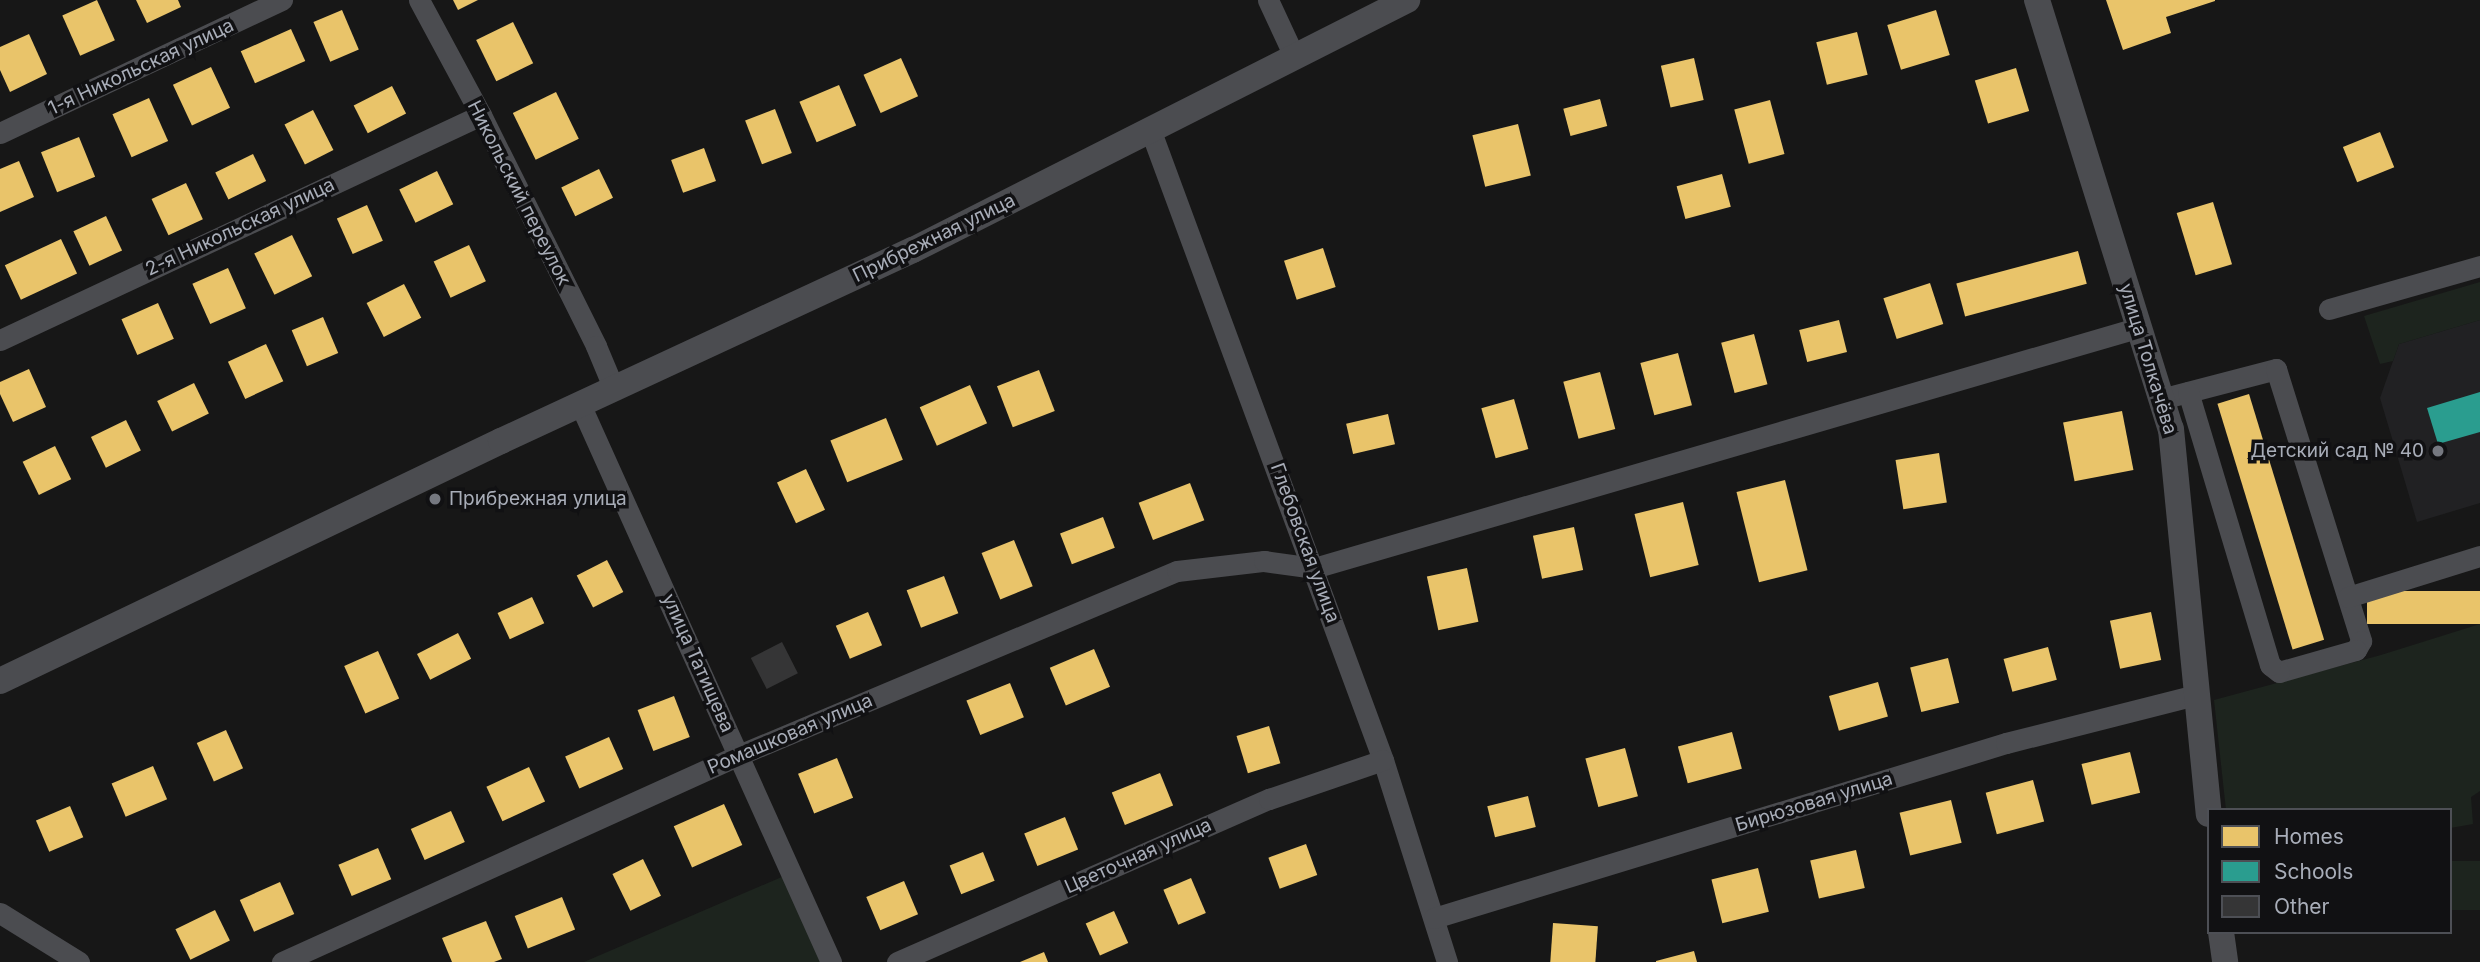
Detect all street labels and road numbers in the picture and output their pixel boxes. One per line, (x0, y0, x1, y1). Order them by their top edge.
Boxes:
street label: 1-я Никольская улица (45, 14, 237, 120)
street label: Никольский переулок (463, 97, 575, 289)
street label: 2-я Никольская улица (142, 173, 338, 281)
street label: Прибрежная улица (849, 189, 1019, 287)
street label: улица Толкачёва (2114, 281, 2182, 437)
street label: Глебовская улица (1266, 460, 1344, 626)
street label: улица Татищева (657, 590, 739, 736)
street label: Ромашковая улица (704, 689, 876, 779)
street label: Бирюзовая улица (1733, 767, 1895, 837)
street label: Цветочная улица (1061, 813, 1215, 899)

